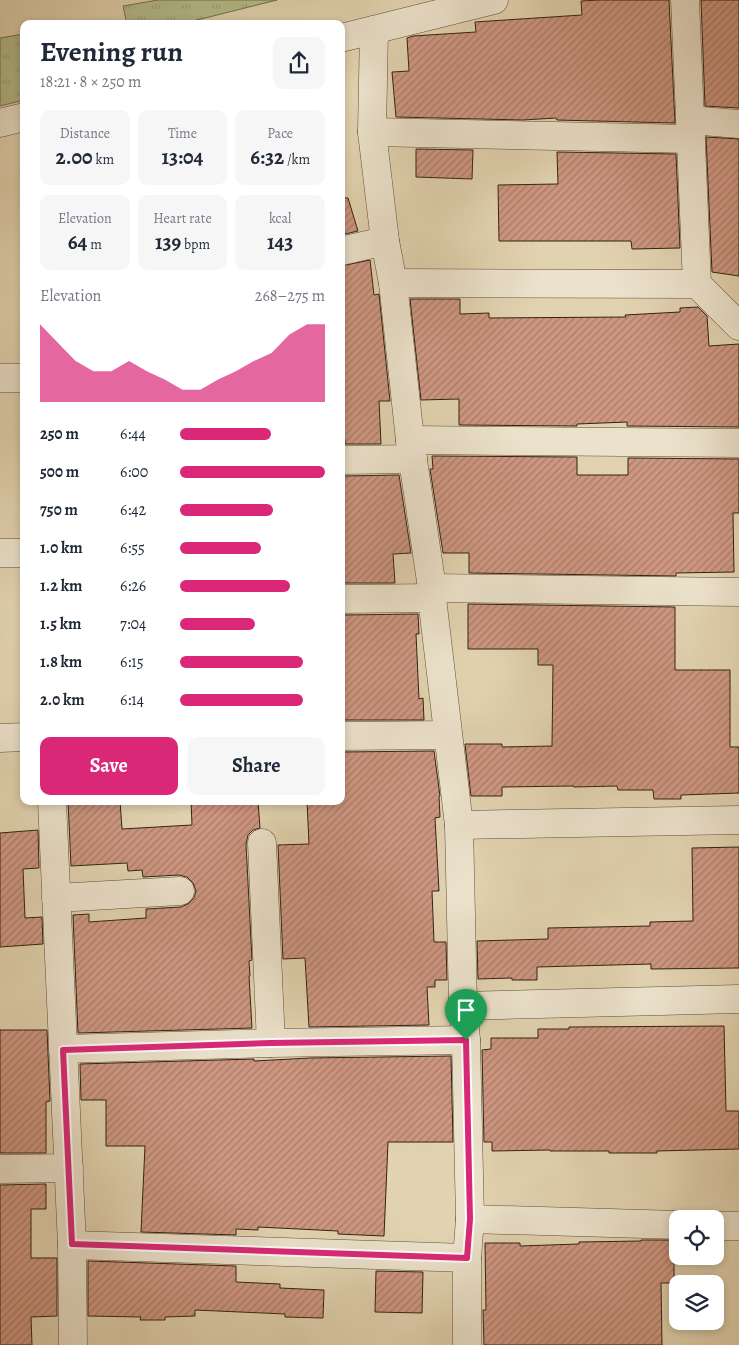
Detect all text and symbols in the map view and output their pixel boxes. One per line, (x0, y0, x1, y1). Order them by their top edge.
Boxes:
text: Evening run (40, 33, 183, 71)
button: share (273, 37, 325, 89)
text: 18:21 · 8 × 250 m (40, 71, 141, 93)
text: Distance (60, 124, 110, 143)
text: Time (168, 124, 197, 143)
text: Pace (267, 124, 293, 143)
text: 2.00 (56, 143, 93, 171)
text: 13:04 (162, 143, 203, 171)
text: 6:32 (250, 143, 284, 171)
text: km (93, 150, 114, 169)
text: /km (284, 150, 310, 169)
text: Elevation (58, 209, 112, 228)
text: Heart rate (153, 209, 212, 228)
text: kcal (269, 209, 291, 228)
text: 64 (68, 228, 87, 256)
text: 139 (155, 228, 181, 256)
text: 143 (267, 228, 293, 256)
text: m (87, 235, 102, 254)
text: bpm (181, 235, 210, 254)
text: Elevation (40, 285, 101, 307)
text: 268–275 m (255, 285, 325, 307)
text: 250 m (40, 423, 79, 445)
text: 6:44 (120, 423, 146, 445)
text: 500 m (40, 461, 79, 483)
text: 6:00 (120, 461, 148, 483)
text: 750 m (40, 499, 78, 521)
text: 6:42 (120, 499, 146, 521)
text: 1.0 km (40, 537, 83, 559)
text: 6:55 (120, 537, 145, 559)
text: 1.2 km (40, 575, 82, 597)
text: 6:26 (120, 575, 146, 597)
text: 1.5 km (40, 613, 81, 635)
text: 7:04 (120, 613, 146, 635)
text: 1.8 km (40, 651, 82, 673)
text: 6:15 (120, 651, 144, 673)
text: 2.0 km (40, 689, 85, 711)
text: 6:14 (120, 689, 144, 711)
button: Save (40, 737, 178, 795)
button: Share (188, 737, 325, 795)
pin (445, 989, 487, 1040)
icon: arrive (452, 996, 480, 1024)
map controls (669, 1210, 724, 1330)
button: locate (669, 1210, 724, 1265)
button: layers (669, 1275, 724, 1330)

